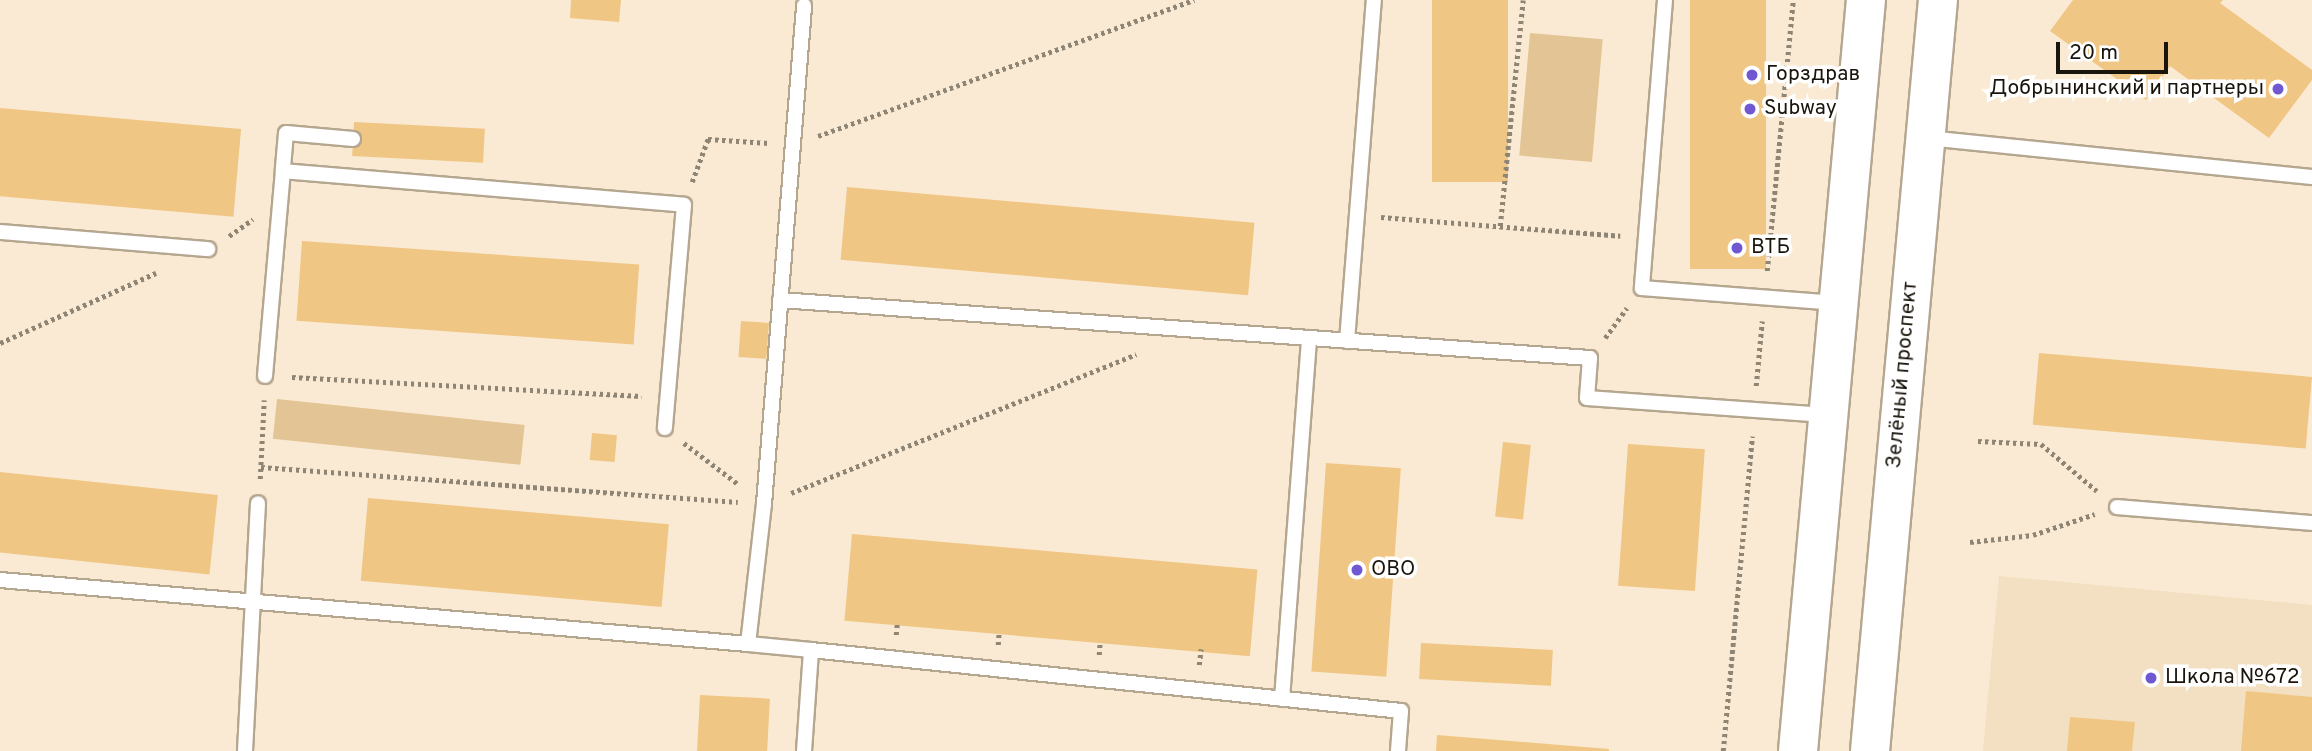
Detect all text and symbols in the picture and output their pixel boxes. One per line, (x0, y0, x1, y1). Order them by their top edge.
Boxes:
scale bar (2060, 28, 2172, 72)
text: 20 m (2069, 40, 2118, 67)
place label: Горздрав (1766, 62, 1860, 88)
marker: Горздрав (1744, 67, 1760, 83)
place label: Добрынинский и партнеры (1989, 76, 2264, 102)
marker: Добрынинский и партнеры (2270, 81, 2286, 97)
place label: Subway (1764, 96, 1837, 122)
marker: Subway (1742, 101, 1758, 117)
place label: ВТБ (1751, 235, 1790, 261)
marker: ВТБ (1729, 240, 1745, 256)
street label: Зелёный проспект (1882, 280, 1924, 470)
place label: ОВО (1371, 557, 1415, 583)
marker: ОВО (1349, 562, 1365, 578)
place label: Школа №672 (2165, 665, 2300, 691)
marker: Школа №672 (2143, 670, 2159, 686)

